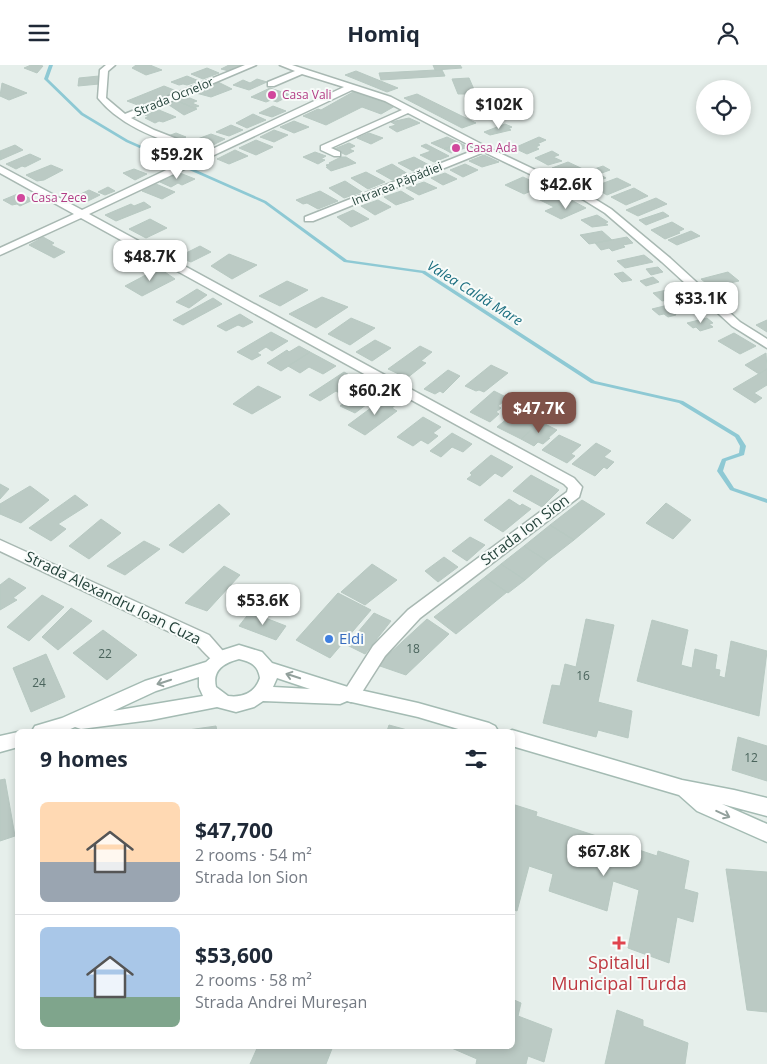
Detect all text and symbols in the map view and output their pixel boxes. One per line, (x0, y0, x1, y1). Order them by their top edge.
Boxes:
text: Homiq (347, 18, 420, 48)
icon: menu (25, 19, 53, 47)
icon: person (714, 19, 742, 47)
street label: Strada Ocnelor (132, 73, 216, 120)
map controls (696, 80, 751, 135)
button: locate (696, 80, 751, 135)
place label: Casa Vali (282, 86, 332, 103)
pin: $102K (464, 87, 534, 130)
marker: Casa Vali (266, 89, 278, 101)
text: $102K (475, 93, 523, 115)
pin: $59.2K (136, 137, 218, 180)
place label: Casa Ada (466, 139, 517, 156)
marker: Casa Ada (450, 142, 462, 154)
text: $59.2K (151, 143, 203, 165)
street label: Intrarea Păpădiei (349, 158, 445, 209)
pin: $42.6K (525, 167, 607, 210)
text: $42.6K (540, 173, 592, 195)
place label: Casa Zece (31, 189, 87, 206)
marker: Casa Zece (15, 192, 27, 204)
pin: $48.7K (109, 239, 191, 282)
text: $48.7K (124, 245, 176, 267)
water label: Valea Caldă Mare (424, 256, 527, 330)
pin: $33.1K (660, 281, 742, 324)
text: $33.1K (675, 287, 727, 309)
pin: $60.2K (334, 373, 416, 416)
text: $60.2K (349, 379, 401, 401)
pin: $47.7K (498, 391, 580, 434)
text: $47.7K (513, 397, 565, 419)
street label: Strada Ion Sion (476, 489, 573, 569)
street label: Strada Alexandru Ioan Cuza (22, 546, 205, 649)
pin: $53.6K (222, 583, 304, 626)
text: $53.6K (237, 589, 289, 611)
place label: Eldi (339, 628, 364, 648)
marker: Eldi (323, 633, 335, 645)
house number: 18 (406, 640, 420, 657)
house number: 22 (98, 645, 112, 662)
house number: 16 (576, 667, 590, 684)
one-way arrow (285, 671, 301, 681)
house number: 24 (32, 674, 46, 691)
one-way arrow (156, 677, 172, 687)
text: 9 homes (40, 745, 128, 773)
icon: filters (462, 745, 490, 773)
house number: 12 (744, 749, 758, 766)
one-way arrow (715, 809, 730, 819)
text: $47,700 (195, 816, 273, 844)
icon: home (80, 822, 140, 882)
pin: $67.8K (563, 835, 645, 877)
text: $67.8K (578, 840, 630, 862)
text: 2 rooms · 54 m² (195, 844, 312, 866)
text: Strada Ion Sion (195, 866, 308, 888)
marker: Spitalul Municipal Turda (612, 936, 626, 950)
text: $53,600 (195, 941, 273, 969)
icon: home (80, 947, 140, 1007)
place label: Spitalul Municipal Turda (551, 950, 687, 995)
text: 2 rooms · 58 m² (195, 969, 312, 991)
text: Strada Andrei Mureșan (195, 991, 367, 1013)

